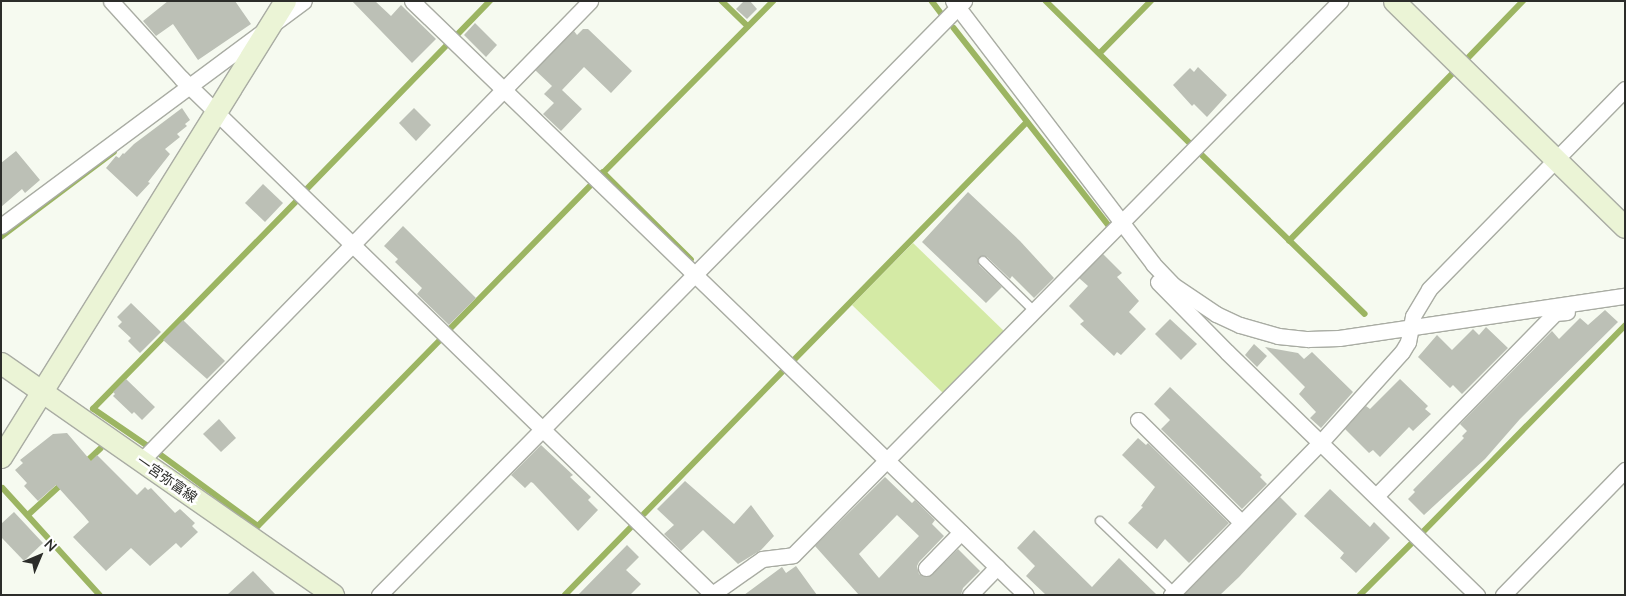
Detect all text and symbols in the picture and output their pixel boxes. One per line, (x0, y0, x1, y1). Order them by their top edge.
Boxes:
street label: 一宮弥富線 (134, 452, 200, 506)
north arrow (15, 531, 65, 581)
text: N (41, 535, 61, 555)

